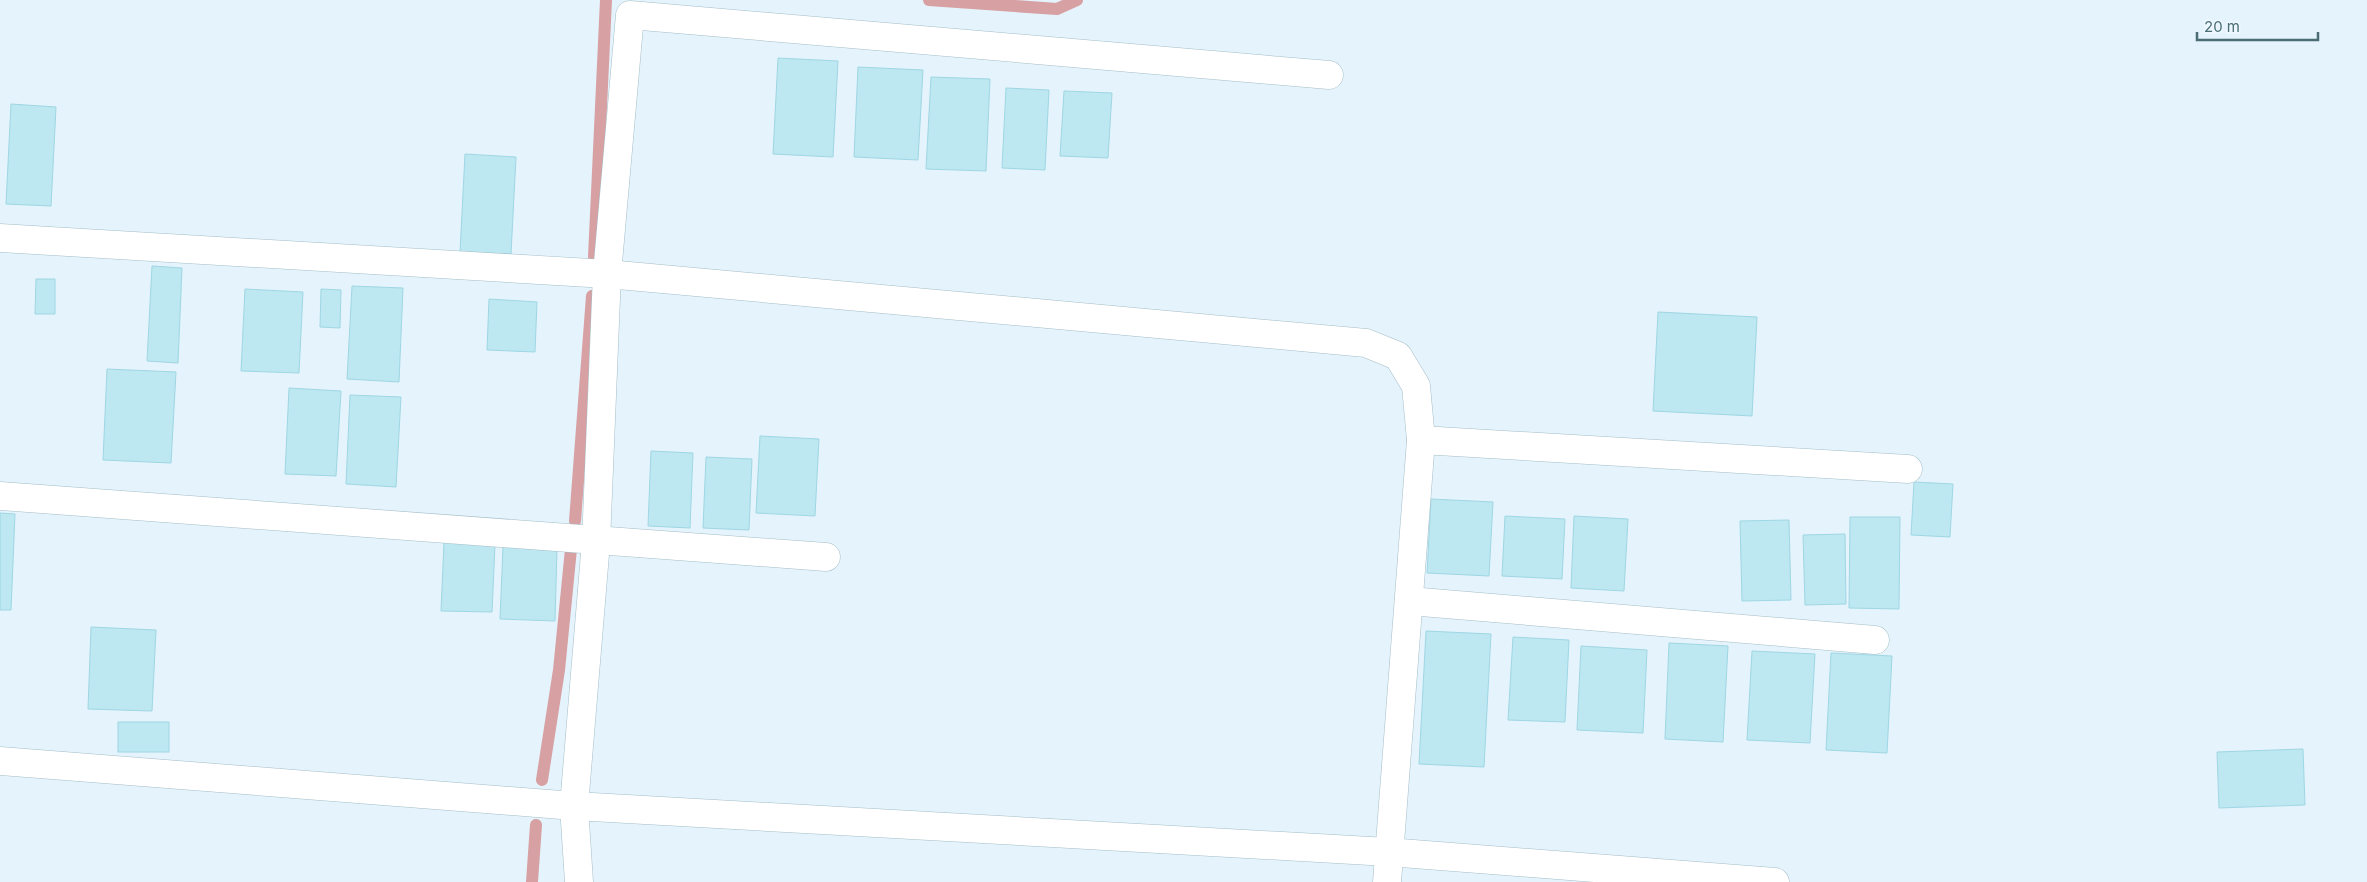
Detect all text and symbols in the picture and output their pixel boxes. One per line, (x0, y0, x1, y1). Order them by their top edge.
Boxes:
scale bar (2197, 10, 2318, 42)
text: 20 m (2204, 17, 2240, 36)

